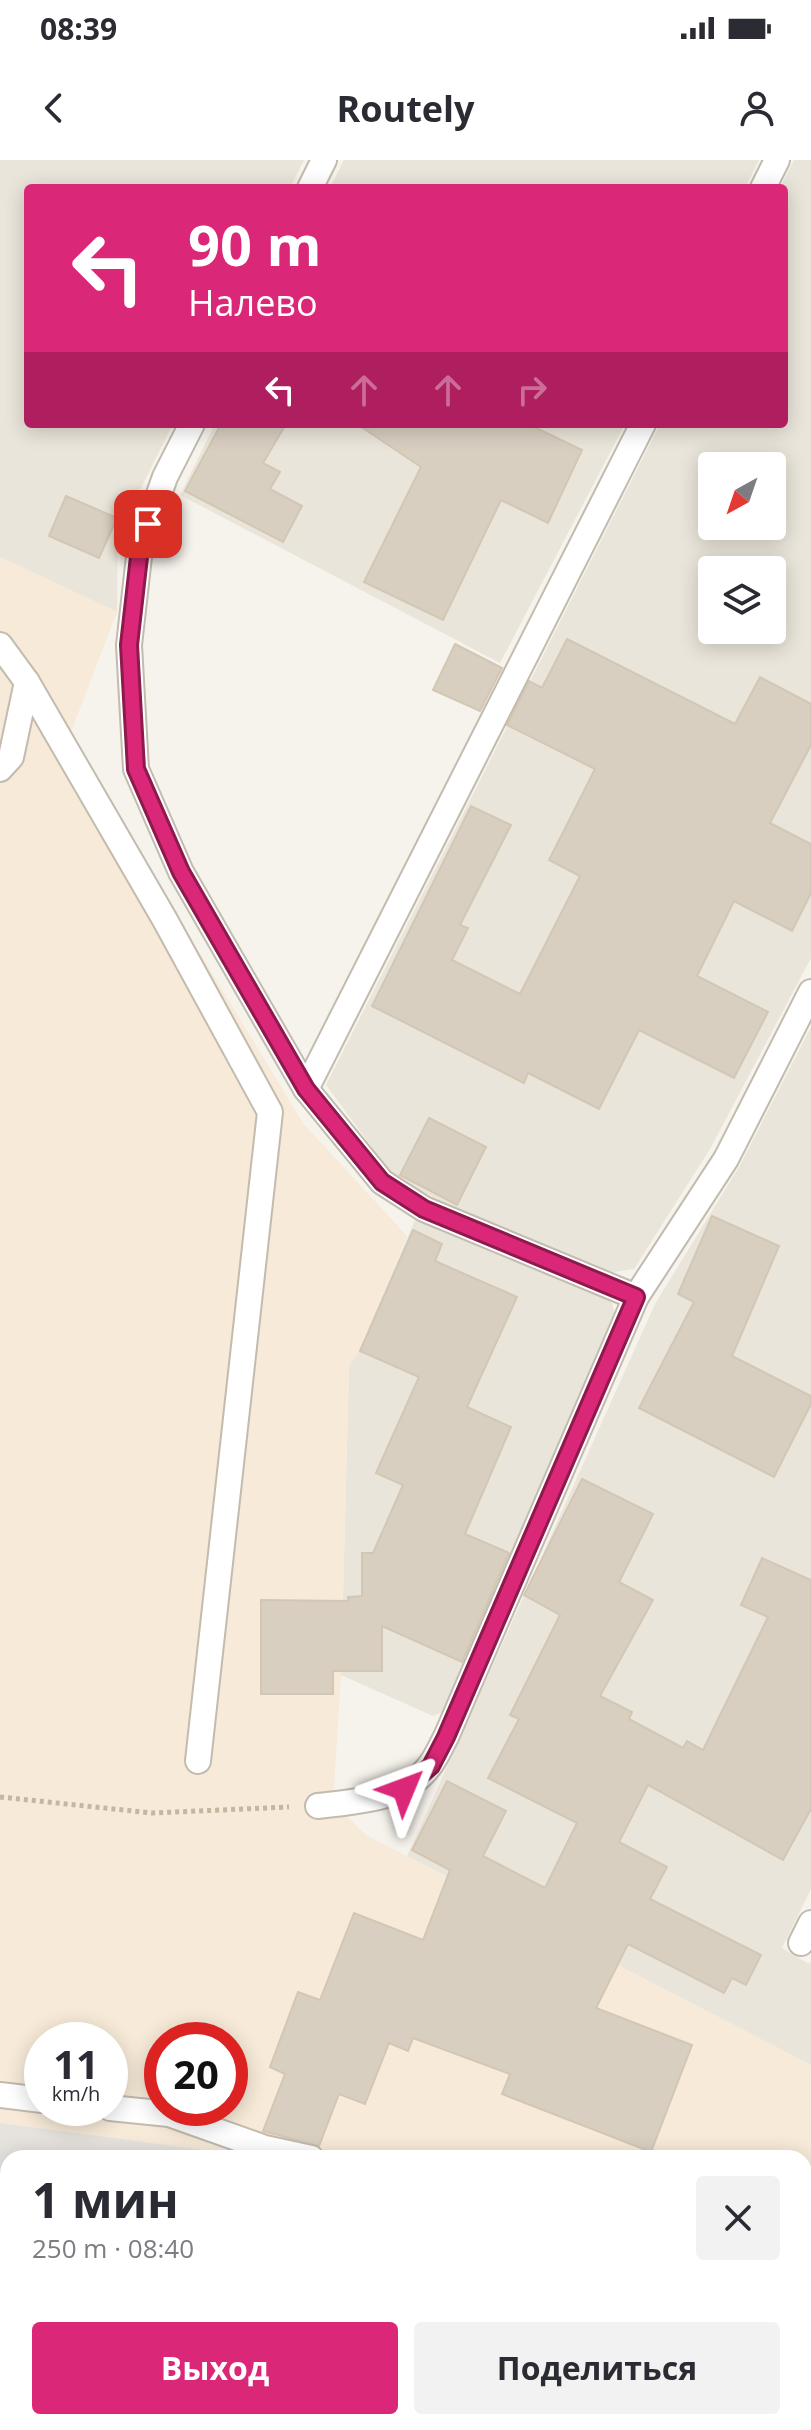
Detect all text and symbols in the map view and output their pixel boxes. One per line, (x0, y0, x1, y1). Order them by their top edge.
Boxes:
text: 08:39 (40, 8, 117, 49)
text: Routely (336, 84, 475, 133)
icon: back (32, 86, 76, 130)
icon: person (735, 86, 779, 130)
text: 90 m (188, 206, 322, 282)
icon: left (56, 216, 160, 320)
text: Налево (188, 278, 318, 327)
icon: left (258, 368, 302, 412)
icon: ahead (342, 368, 386, 412)
icon: ahead (426, 368, 470, 412)
icon: right (510, 368, 554, 412)
north arrow (698, 452, 786, 540)
map controls (698, 452, 786, 644)
pin (114, 490, 182, 558)
icon: arrive (126, 502, 170, 546)
button: layers (698, 556, 786, 644)
position arrow (362, 1747, 446, 1831)
speed limit sign: 20 (144, 2022, 248, 2126)
text: 11 (53, 2036, 99, 2091)
text: km/h (52, 2080, 100, 2107)
text: 1 мин (32, 2167, 179, 2232)
button: close (696, 2176, 780, 2260)
text: 250 m · 08:40 (32, 2230, 194, 2266)
button: Выход (32, 2322, 398, 2414)
button: Поделиться (414, 2322, 780, 2414)

